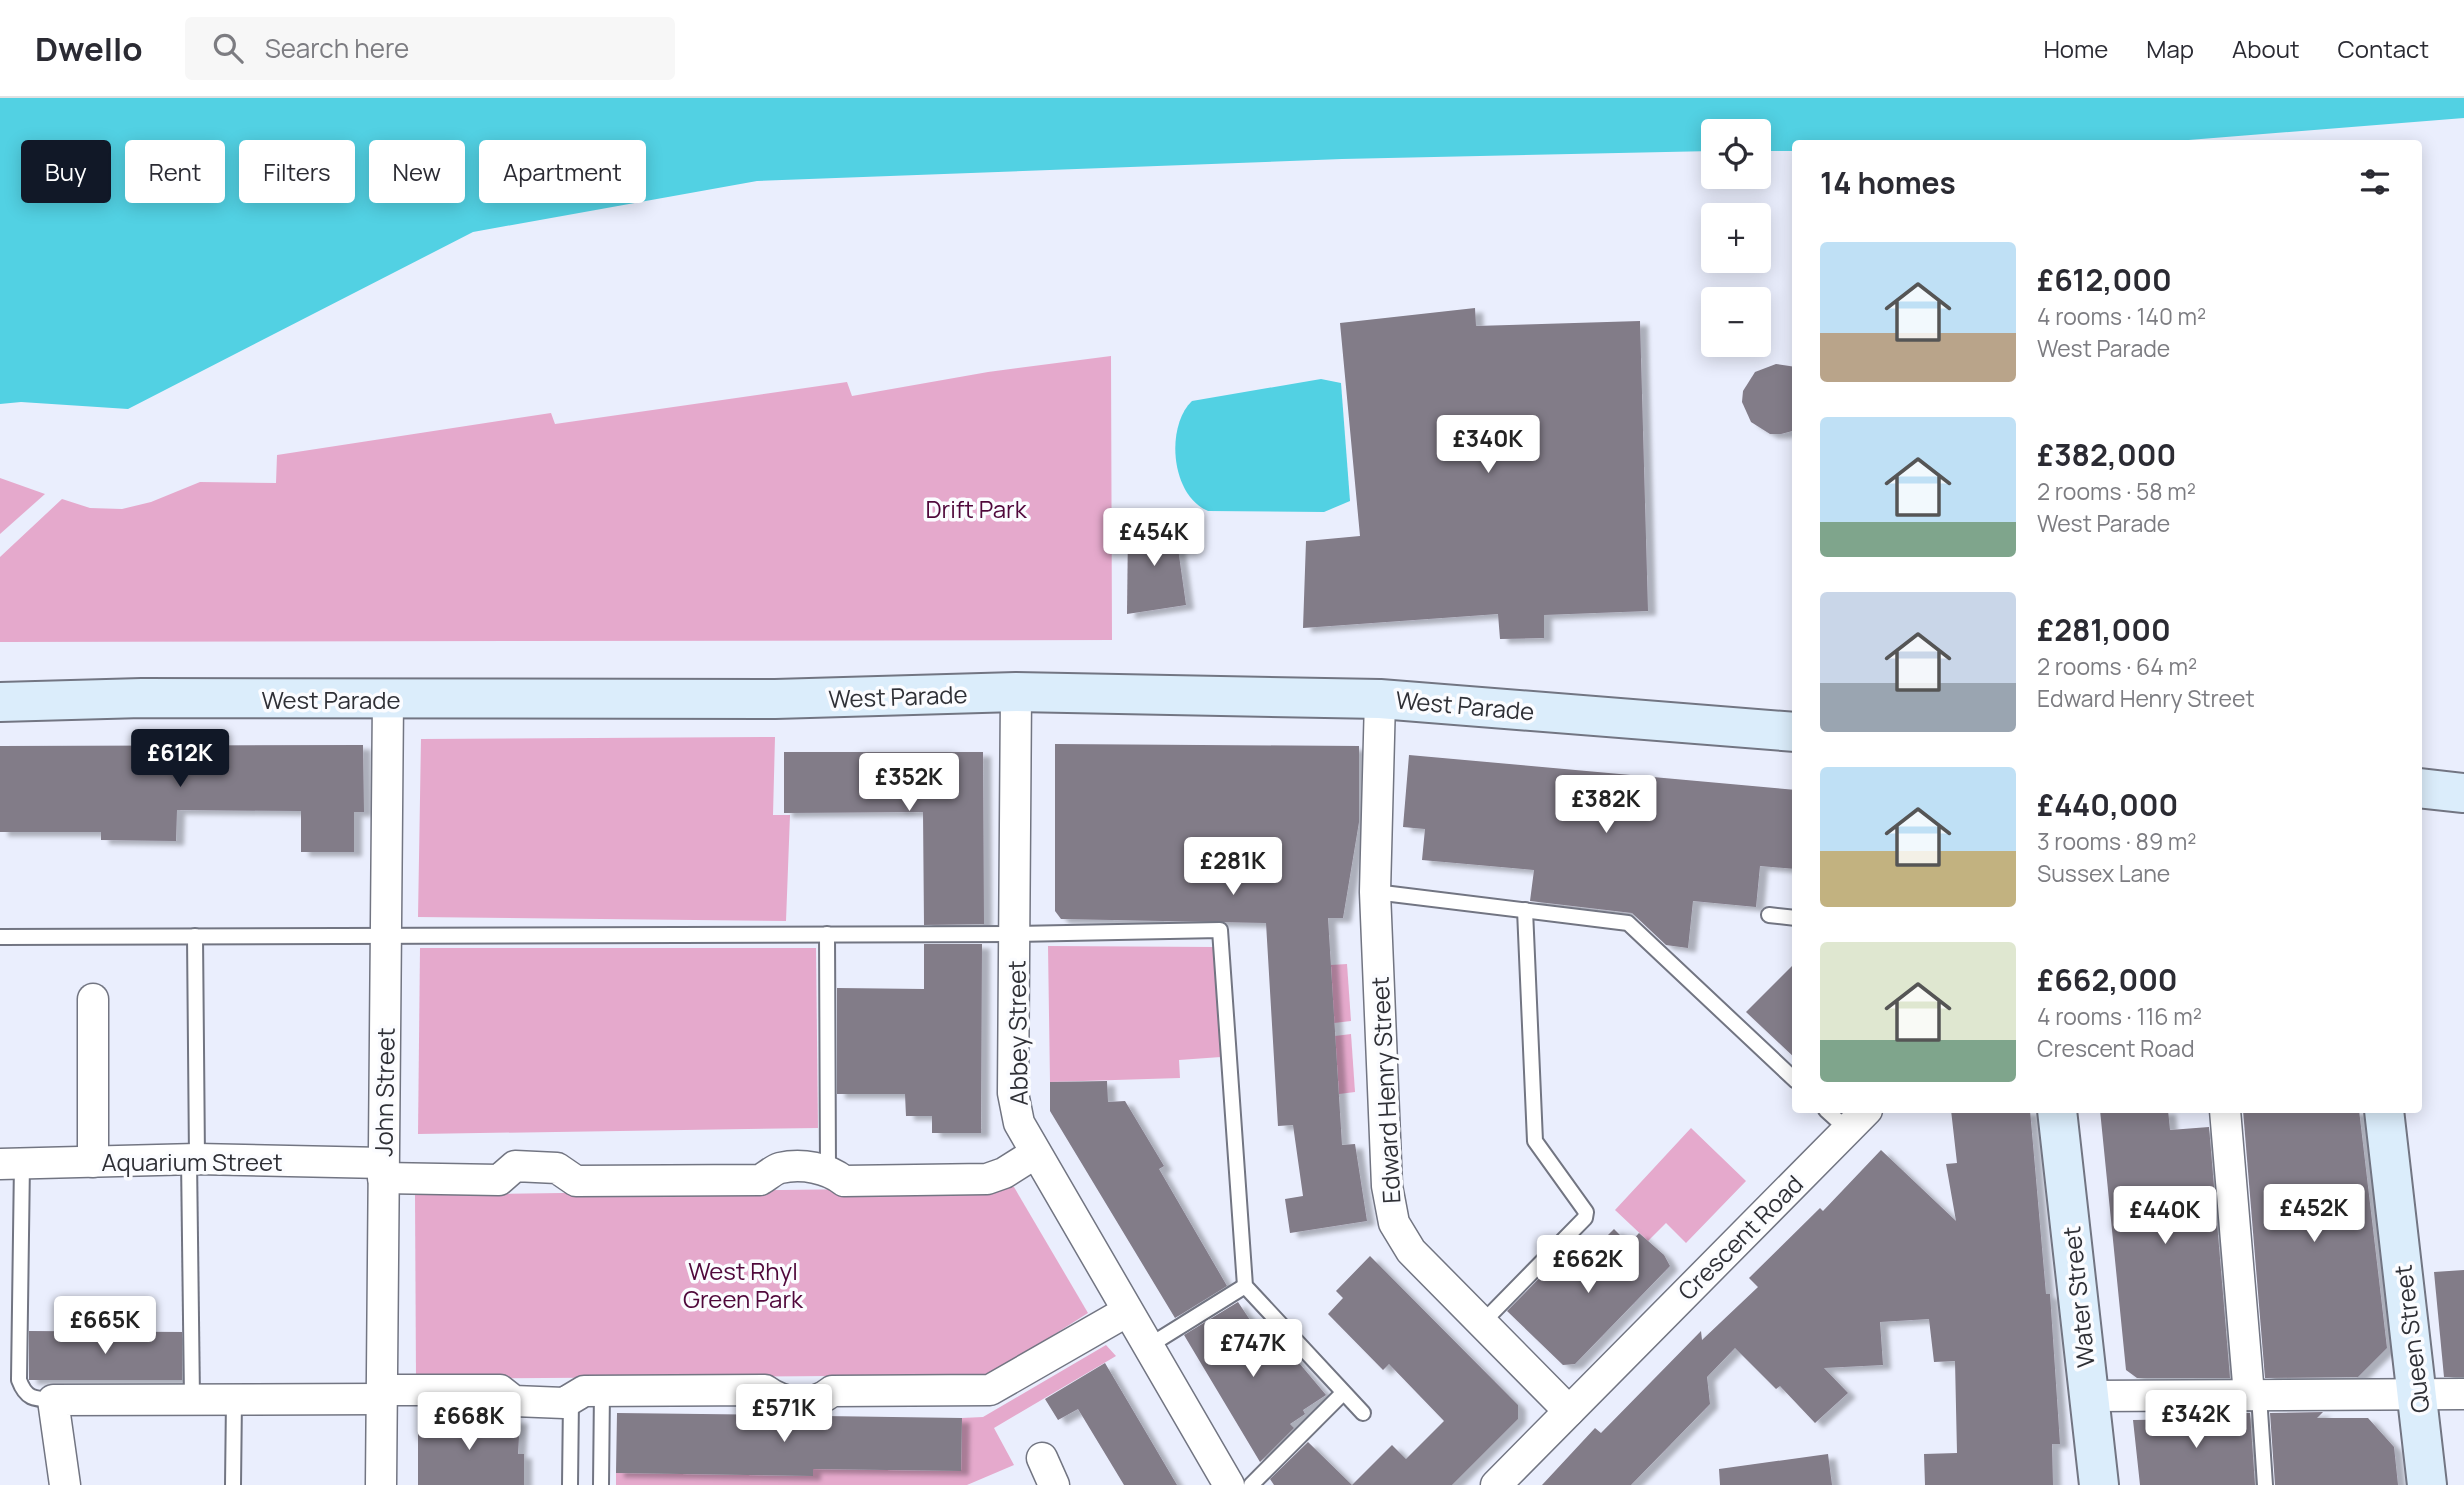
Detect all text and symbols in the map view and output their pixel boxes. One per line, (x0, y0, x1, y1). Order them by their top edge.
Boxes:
search box (185, 17, 675, 80)
text: Dwello (35, 26, 143, 71)
icon: search (209, 29, 247, 67)
text: Search here (265, 30, 409, 66)
text: Home (2043, 32, 2108, 65)
text: Map (2146, 32, 2194, 65)
text: About (2232, 32, 2300, 65)
text: Contact (2338, 32, 2429, 65)
map controls (1701, 119, 1771, 357)
button: locate (1701, 119, 1771, 189)
chip: Buy (21, 140, 111, 203)
chip: Rent (125, 140, 225, 203)
chip: Filters (239, 140, 355, 203)
chip: New (369, 140, 465, 203)
chip: Apartment (479, 140, 646, 203)
text: 14 homes (1820, 162, 1956, 203)
icon: filters (2356, 163, 2394, 201)
button: + (1701, 203, 1771, 273)
text: £612,000 (2037, 259, 2172, 300)
icon: home (1876, 270, 1960, 354)
button: − (1701, 287, 1771, 357)
text: 4 rooms · 140 m² (2037, 300, 2206, 332)
text: West Parade (2037, 332, 2170, 364)
pin: £340K (1439, 416, 1537, 475)
text: £340K (1453, 422, 1523, 454)
text: £382,000 (2037, 434, 2176, 475)
icon: home (1876, 445, 1960, 529)
text: 2 rooms · 58 m² (2037, 475, 2196, 507)
park label: Drift Park (925, 492, 1028, 525)
text: West Parade (2037, 507, 2170, 539)
pin: £454K (1105, 508, 1203, 568)
text: £454K (1119, 515, 1189, 547)
text: £281,000 (2037, 609, 2171, 650)
icon: home (1876, 620, 1960, 704)
text: 2 rooms · 64 m² (2037, 650, 2197, 682)
street label: West Parade (828, 677, 968, 715)
text: Edward Henry Street (2037, 682, 2255, 714)
street label: West Parade (261, 683, 401, 716)
street label: West Parade (1394, 683, 1536, 727)
pin: £612K (131, 730, 229, 789)
text: £612K (147, 736, 213, 768)
pin: £352K (860, 754, 958, 813)
text: £352K (875, 760, 943, 792)
pin: £382K (1557, 776, 1655, 835)
text: £382K (1571, 782, 1641, 814)
text: £440,000 (2037, 784, 2178, 825)
icon: home (1876, 795, 1960, 879)
text: 3 rooms · 89 m² (2037, 825, 2197, 857)
pin: £281K (1184, 838, 1282, 897)
text: £281K (1200, 844, 1266, 876)
text: Sussex Lane (2037, 857, 2170, 889)
text: £662,000 (2037, 959, 2178, 1000)
street label: Abbey Street (999, 960, 1035, 1106)
icon: home (1876, 970, 1960, 1054)
street label: Edward Henry Street (1363, 976, 1407, 1204)
text: 4 rooms · 116 m² (2037, 1000, 2202, 1032)
street label: John Street (366, 1027, 402, 1157)
text: Crescent Road (2037, 1032, 2195, 1064)
street label: Aquarium Street (101, 1145, 283, 1178)
street label: Crescent Road (1670, 1167, 1810, 1307)
pin: £452K (2265, 1184, 2363, 1244)
pin: £440K (2116, 1186, 2214, 1246)
text: £452K (2280, 1191, 2348, 1223)
text: £440K (2130, 1193, 2200, 1225)
street label: Water Street (2054, 1225, 2102, 1369)
pin: £662K (1539, 1236, 1637, 1295)
text: £662K (1553, 1242, 1623, 1274)
park label: West Rhyl Green Park (683, 1254, 804, 1315)
street label: Queen Street (2386, 1263, 2436, 1415)
pin: £665K (56, 1296, 154, 1356)
text: £665K (70, 1303, 140, 1335)
pin: £747K (1204, 1320, 1302, 1379)
text: £747K (1220, 1326, 1286, 1358)
pin: £571K (735, 1384, 833, 1444)
pin: £342K (2147, 1390, 2245, 1450)
text: £571K (752, 1391, 816, 1423)
pin: £668K (420, 1392, 518, 1452)
text: £342K (2161, 1397, 2231, 1429)
text: £668K (434, 1399, 504, 1431)

